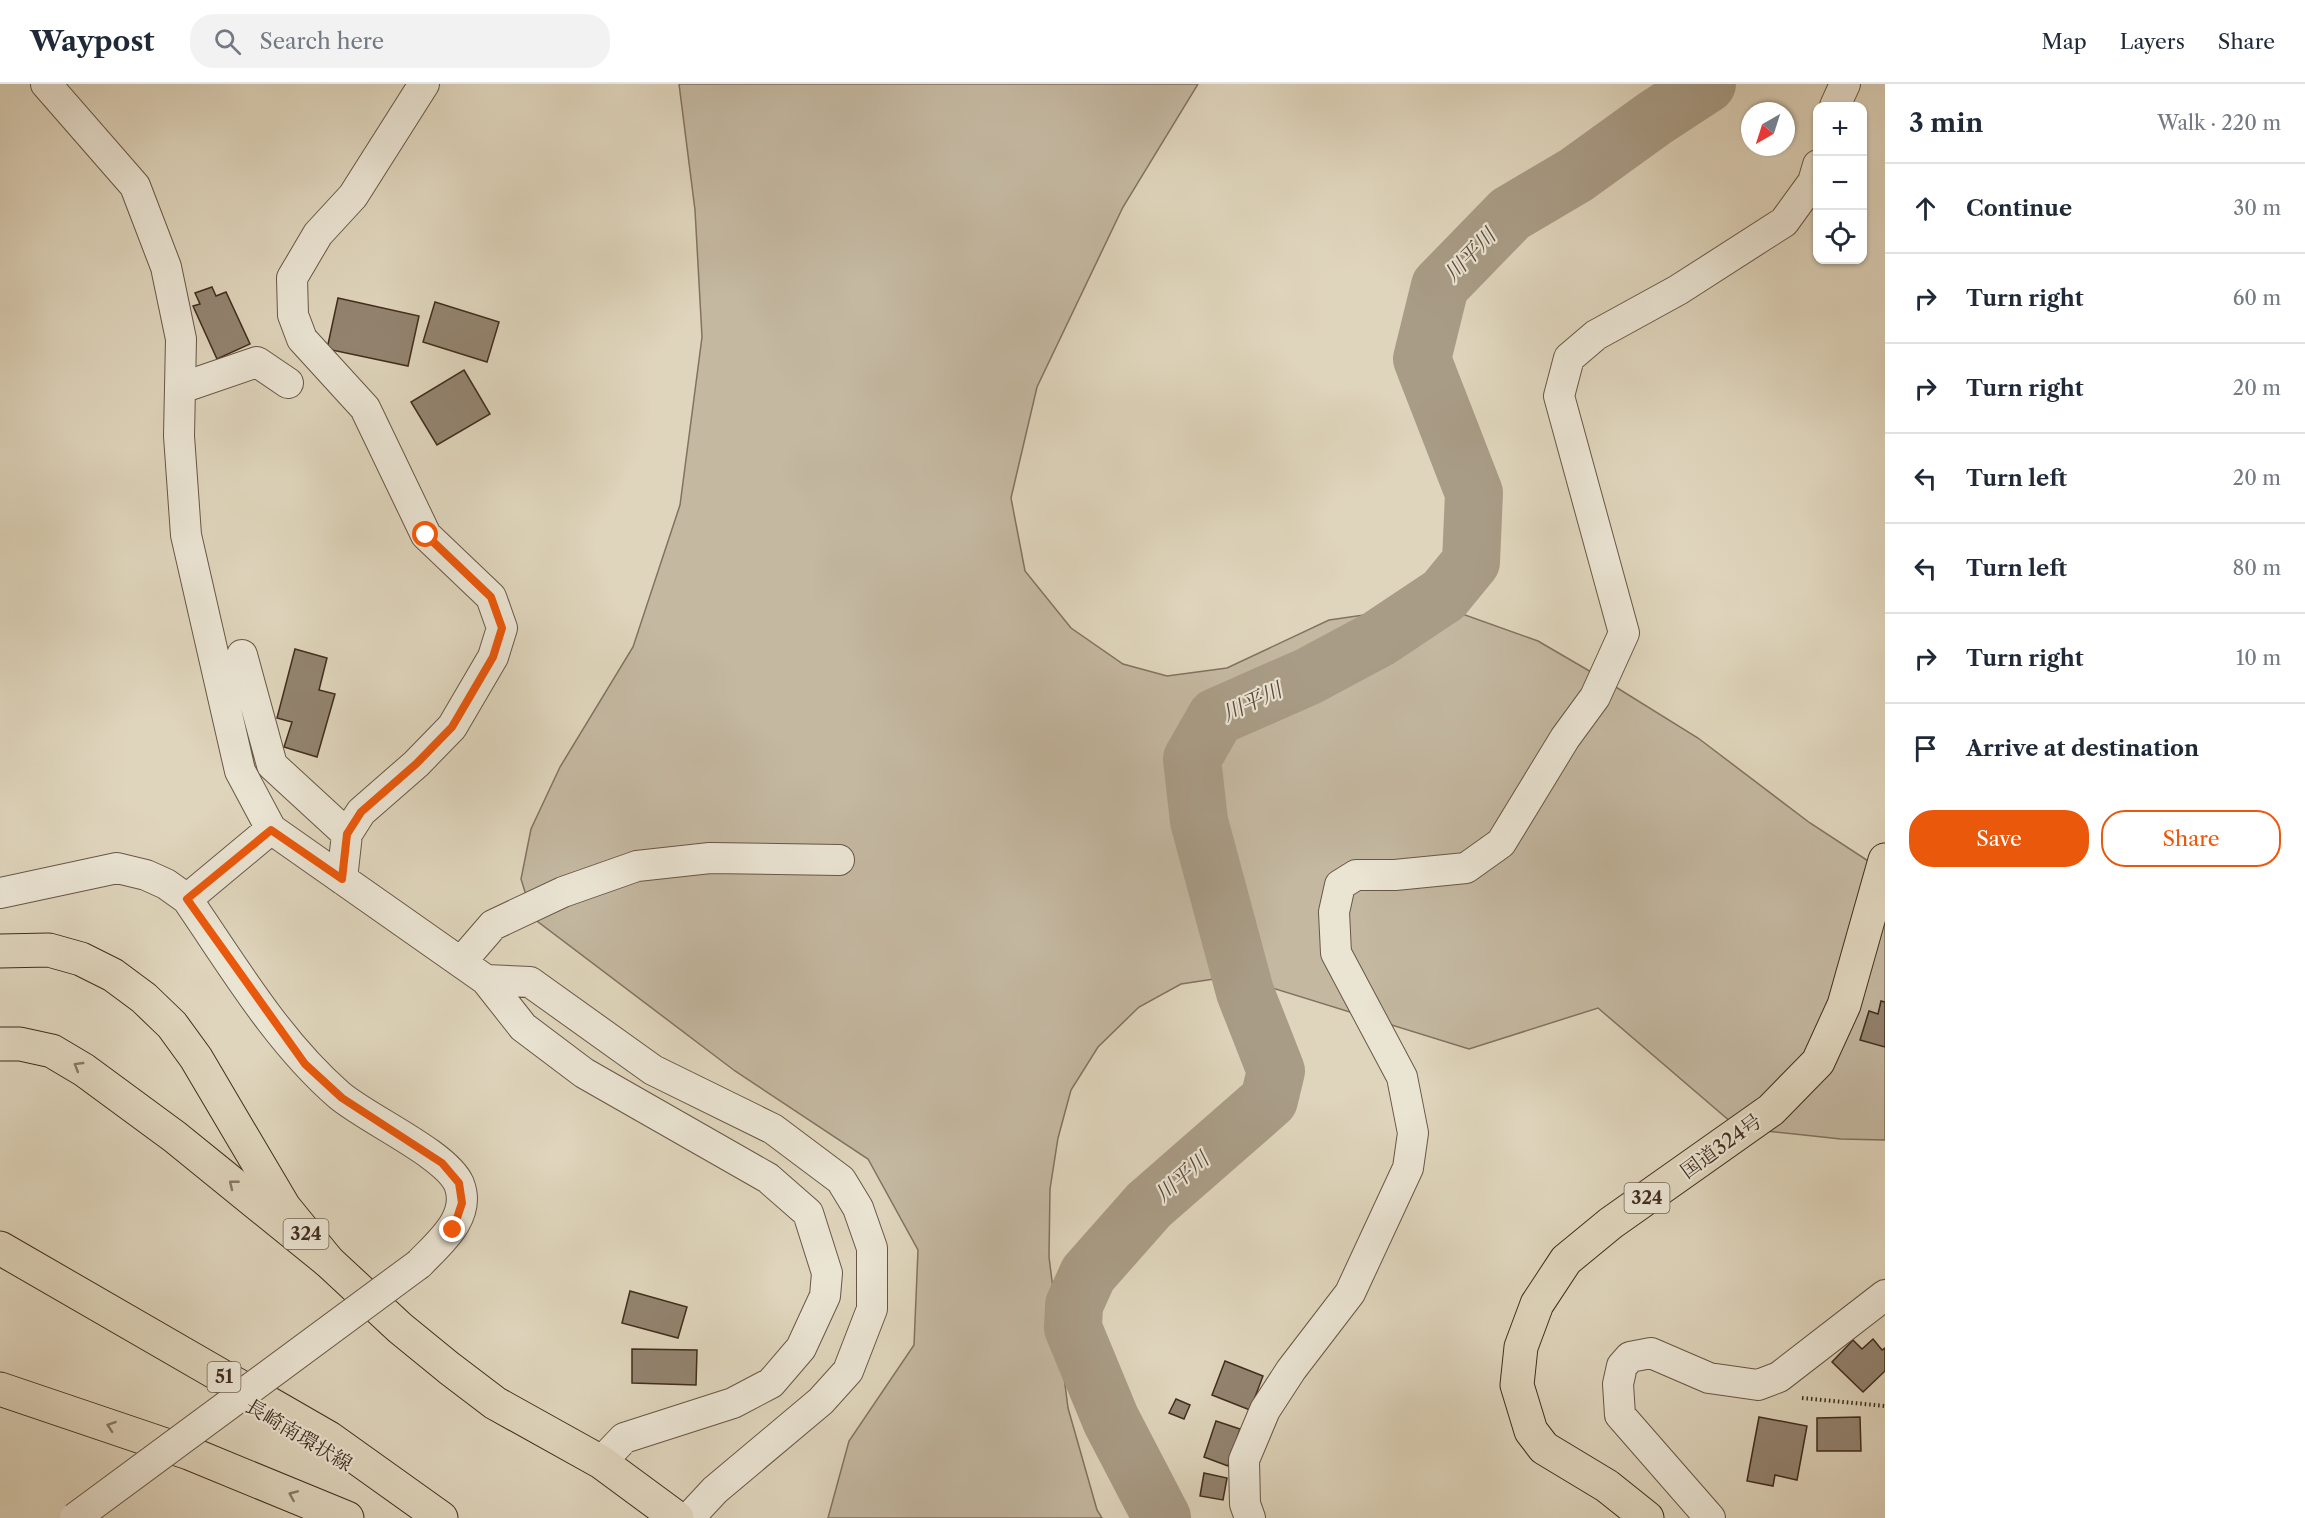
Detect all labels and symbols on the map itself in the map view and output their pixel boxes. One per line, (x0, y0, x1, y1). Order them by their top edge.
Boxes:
north arrow (1741, 102, 1795, 156)
water label: 川平川 (1439, 222, 1502, 286)
route start (412, 521, 438, 547)
water label: 川平川 (1218, 676, 1287, 726)
one-way arrow (74, 1062, 84, 1074)
street label: 国道324号 (1676, 1109, 1766, 1183)
water label: 川平川 (1150, 1145, 1215, 1207)
one-way arrow (229, 1180, 240, 1191)
road number: 324 (1624, 1183, 1670, 1213)
route end (439, 1216, 465, 1242)
road number: 324 (284, 1219, 328, 1249)
road number: 51 (208, 1362, 240, 1392)
street label: 長崎南環状線 (241, 1394, 357, 1476)
one-way arrow (106, 1421, 117, 1434)
one-way arrow (288, 1490, 299, 1502)

